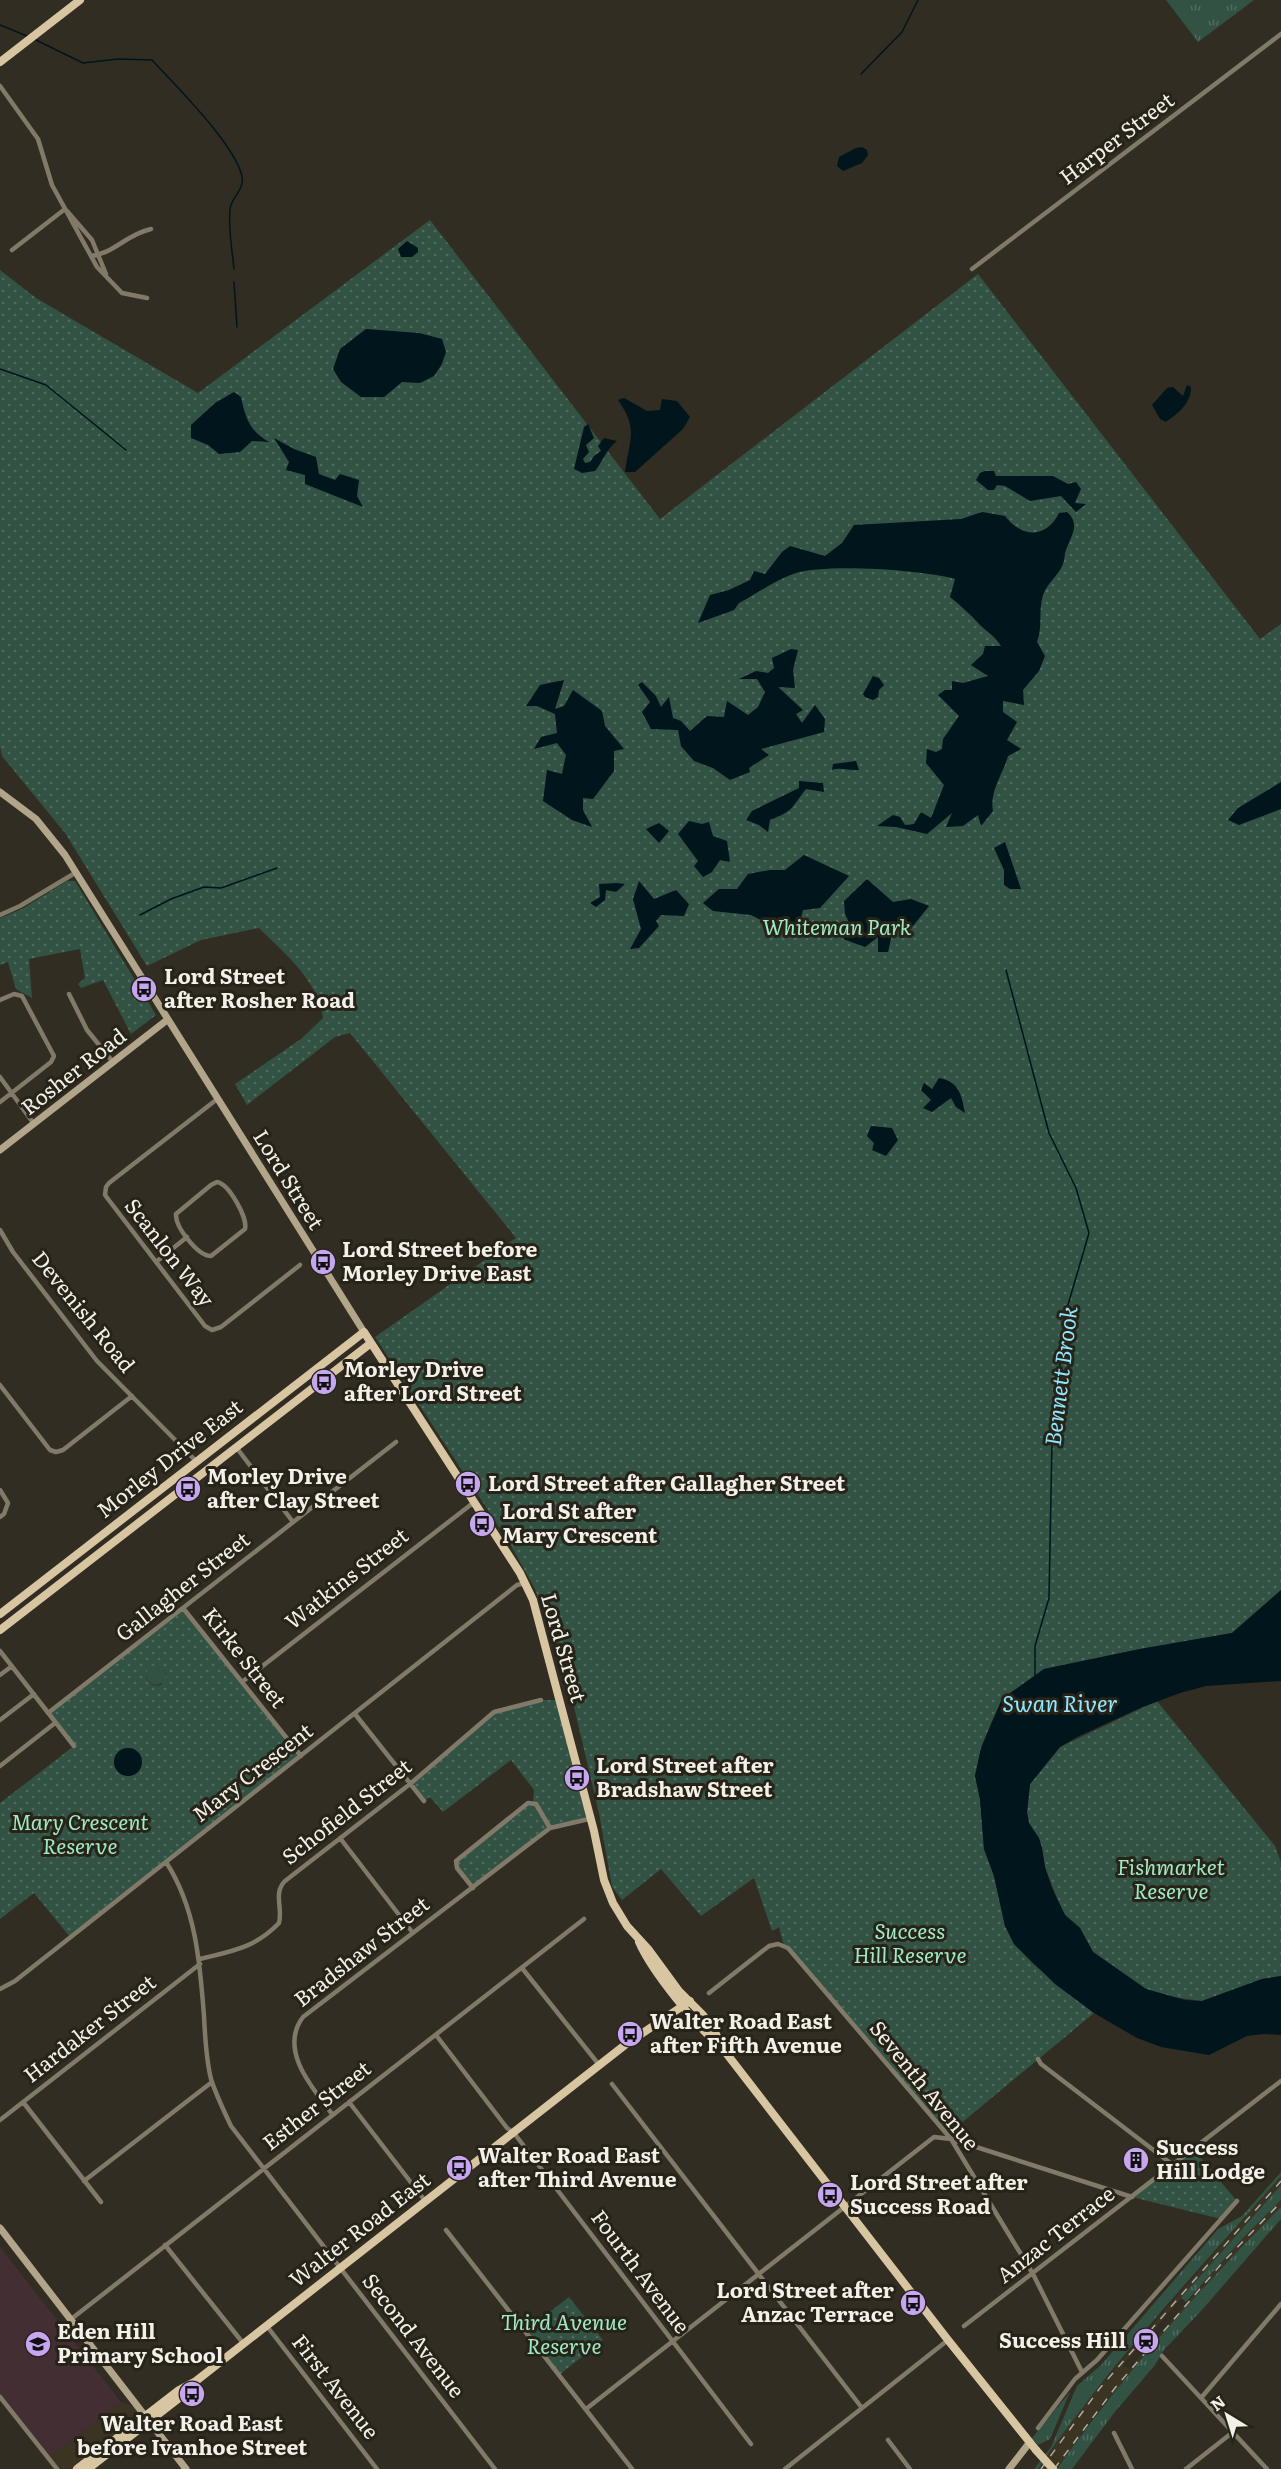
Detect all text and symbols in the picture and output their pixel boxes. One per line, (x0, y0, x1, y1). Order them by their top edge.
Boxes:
street label: Harper Street (1052, 83, 1180, 190)
park label: Whiteman Park (763, 910, 912, 941)
place label: Lord Street after Rosher Road (164, 959, 355, 1014)
bus stop icon: Lord Street after Rosher Road (129, 974, 159, 1004)
street label: Rosher Road (13, 1019, 132, 1121)
street label: Lord Street (247, 1123, 333, 1235)
street label: Scanlon Way (119, 1191, 224, 1313)
place label: Lord Street before Morley Drive East (342, 1232, 538, 1287)
street label: Devenish Road (26, 1243, 144, 1378)
bus stop icon: Lord Street before Morley Drive East (308, 1247, 338, 1277)
water label: Bennett Brook (1035, 1304, 1084, 1448)
place label: Morley Drive after Lord Street (344, 1352, 523, 1407)
bus stop icon: Morley Drive after Lord Street (309, 1367, 339, 1397)
street label: Morley Drive East (89, 1390, 248, 1524)
place label: Morley Drive after Clay Street (207, 1459, 380, 1514)
place label: Lord Street after Gallagher Street (488, 1466, 846, 1497)
bus stop icon: Lord Street after Gallagher Street (453, 1469, 483, 1499)
bus stop icon: Morley Drive after Clay Street (173, 1474, 203, 1504)
place label: Lord St after Mary Crescent (502, 1494, 658, 1549)
bus stop icon: Lord St after Mary Crescent (467, 1509, 497, 1539)
street label: Watkins Street (277, 1519, 414, 1635)
street label: Gallagher Street (108, 1522, 255, 1647)
street label: Lord Street (535, 1589, 596, 1706)
street label: Kirke Street (197, 1600, 295, 1714)
water label: Swan River (1002, 1686, 1118, 1719)
street label: Mary Crescent (185, 1714, 319, 1828)
place label: Lord Street after Bradshaw Street (596, 1748, 774, 1803)
street label: Schofield Street (274, 1749, 417, 1871)
bus stop icon: Lord Street after Bradshaw Street (562, 1763, 592, 1793)
park label: Mary Crescent Reserve (11, 1805, 149, 1860)
park label: Fishmarket Reserve (1117, 1850, 1225, 1905)
street label: Bradshaw Street (286, 1887, 435, 2013)
park label: Success Hill Reserve (854, 1914, 966, 1969)
street label: Hardaker Street (16, 1965, 161, 2089)
place label: Walter Road East after Fifth Avenue (650, 2004, 842, 2059)
street label: Seventh Avenue (864, 2013, 988, 2156)
bus stop icon: Walter Road East after Fifth Avenue (615, 2019, 645, 2049)
street label: Esther Street (255, 2052, 377, 2156)
place label: Success Hill Lodge (1156, 2130, 1265, 2185)
place label: Walter Road East after Third Avenue (478, 2138, 677, 2193)
building icon: Success Hill Lodge (1121, 2145, 1151, 2175)
bus stop icon: Walter Road East after Third Avenue (444, 2153, 474, 2183)
street label: Walter Road East (281, 2163, 436, 2293)
place label: Lord Street after Success Road (850, 2165, 1028, 2220)
street label: Anzac Terrace (989, 2177, 1120, 2289)
bus stop icon: Lord Street after Success Road (815, 2180, 845, 2210)
street label: Fourth Avenue (585, 2202, 699, 2339)
street label: Second Avenue (356, 2266, 474, 2403)
place label: Lord Street after Anzac Terrace (716, 2273, 895, 2328)
bus stop icon: Lord Street after Anzac Terrace (898, 2288, 928, 2318)
park label: Third Avenue Reserve (501, 2305, 627, 2360)
place label: Eden Hill Primary School (57, 2314, 224, 2369)
place label: Success Hill (999, 2323, 1126, 2354)
street label: First Avenue (286, 2326, 388, 2445)
station icon: Success Hill (1131, 2326, 1161, 2356)
school or university icon: Eden Hill Primary School (23, 2329, 53, 2359)
bus stop icon: Walter Road East before Ivanhoe Street (177, 2379, 207, 2409)
north arrow (1197, 2385, 1257, 2445)
text: N (1204, 2389, 1230, 2416)
place label: Walter Road East before Ivanhoe Street (77, 2406, 308, 2461)

